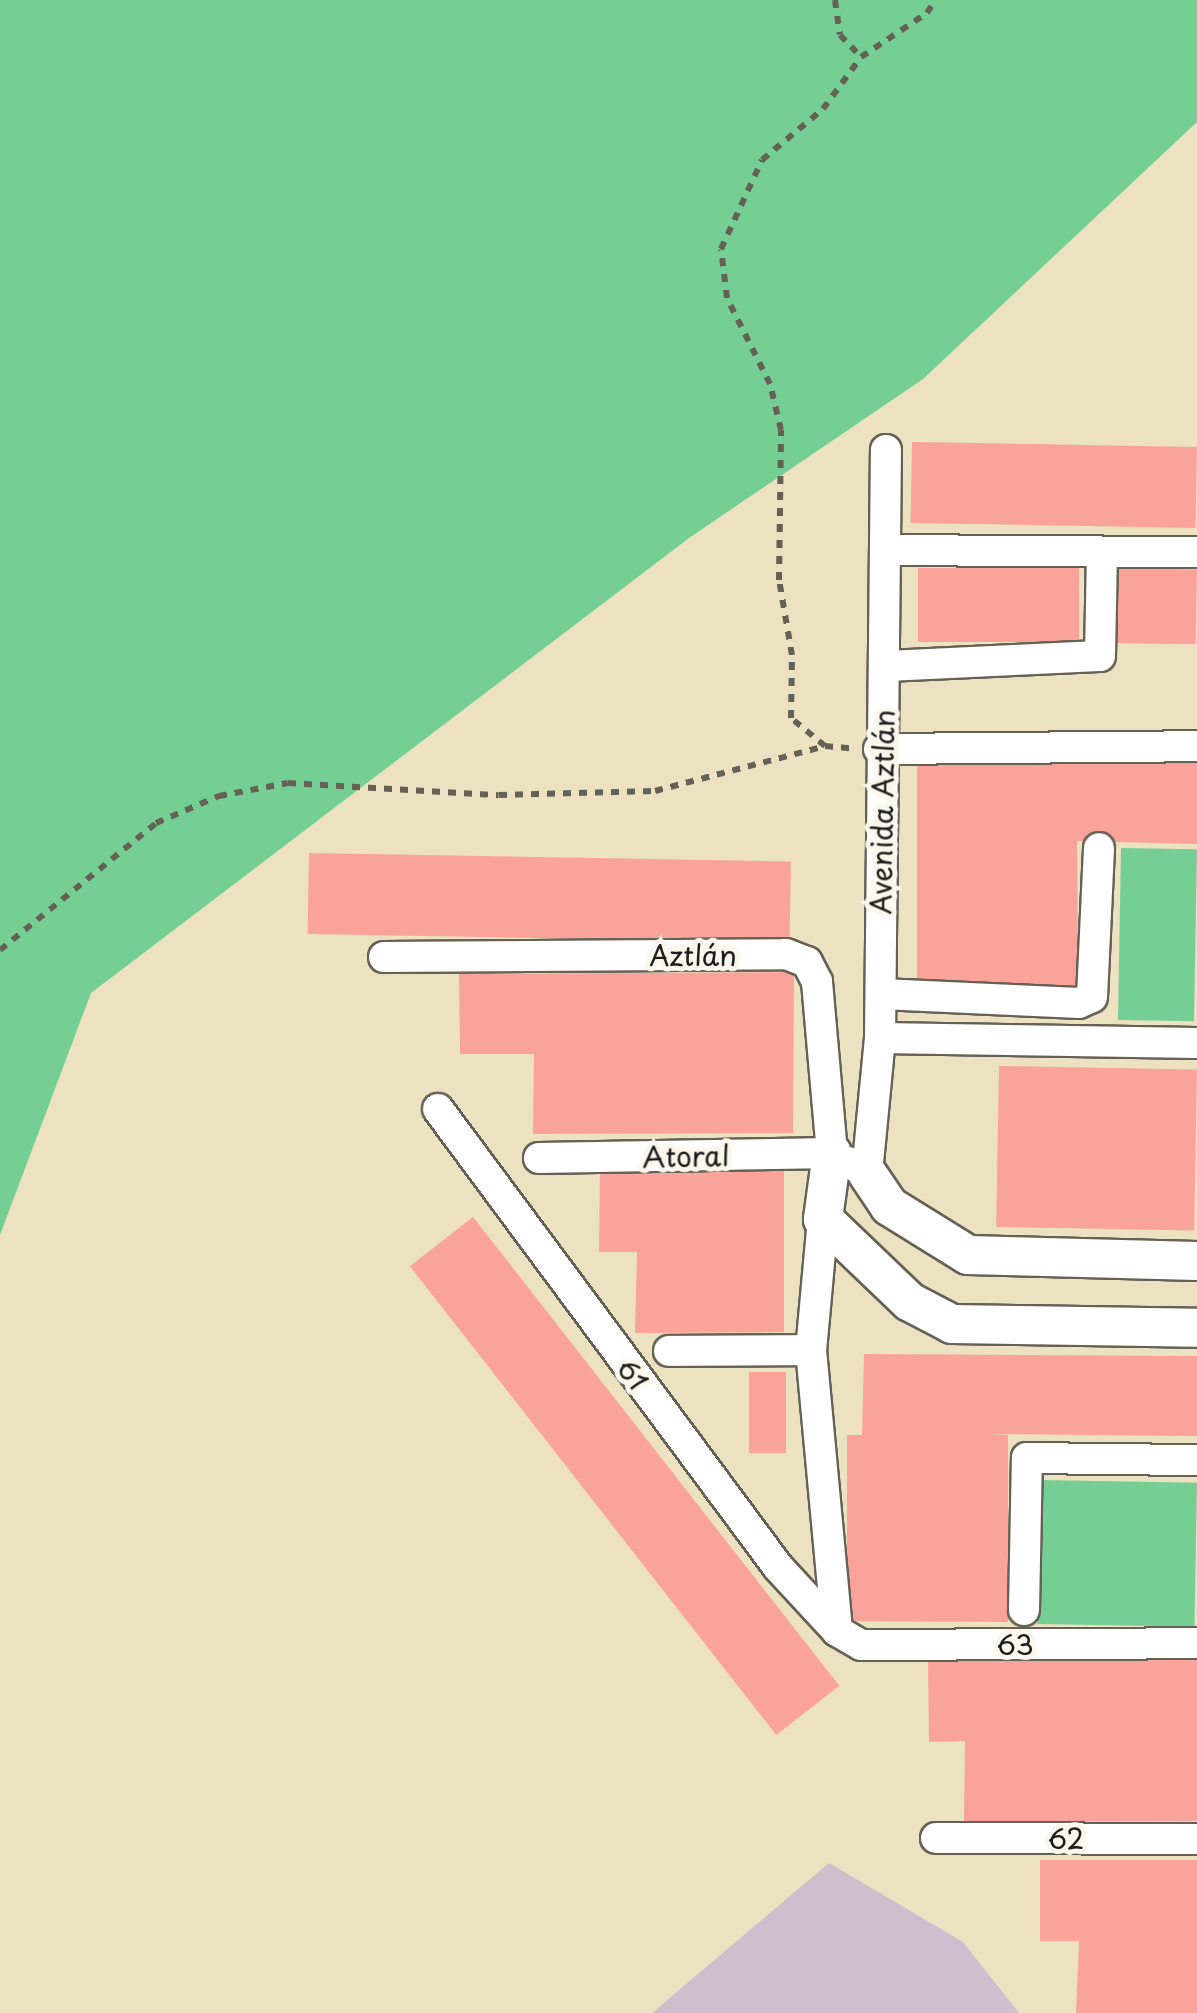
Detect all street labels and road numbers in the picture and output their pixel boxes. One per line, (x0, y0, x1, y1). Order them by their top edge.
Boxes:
street label: Avenida Aztlán (863, 710, 901, 914)
street label: Aztlán (649, 938, 737, 972)
street label: Atoral (642, 1138, 730, 1174)
street label: 61 (610, 1351, 656, 1397)
street label: 63 (996, 1627, 1034, 1661)
street label: 62 (1048, 1821, 1084, 1855)

